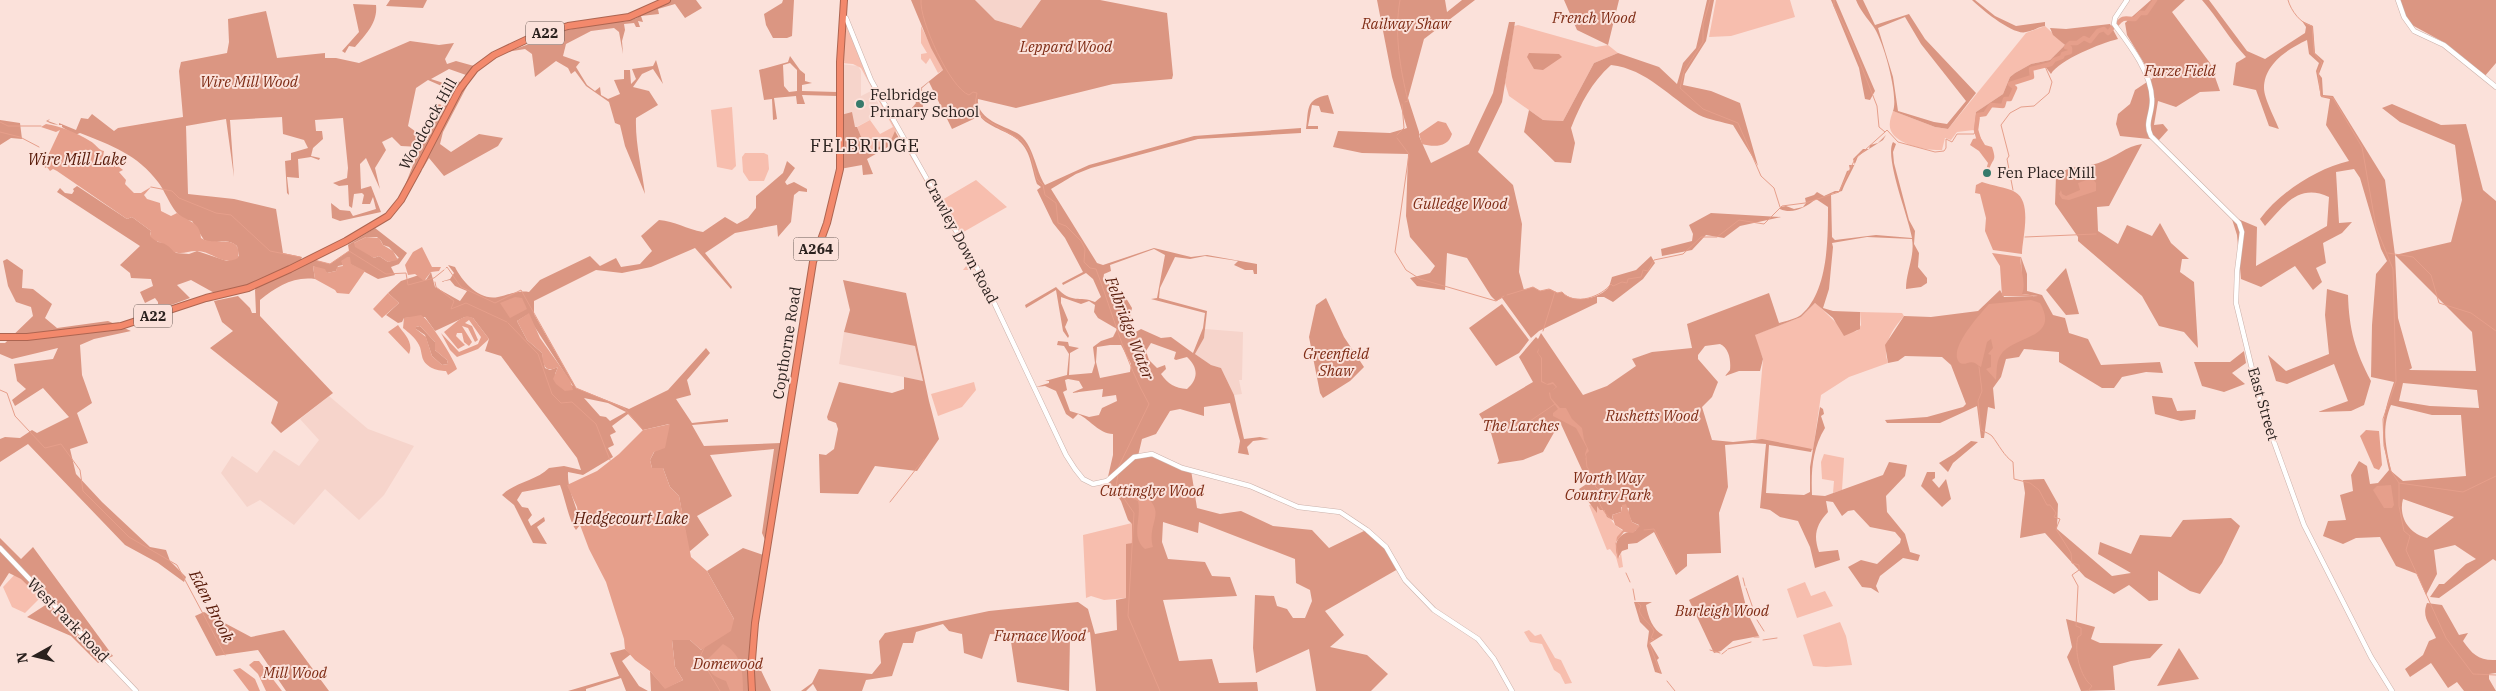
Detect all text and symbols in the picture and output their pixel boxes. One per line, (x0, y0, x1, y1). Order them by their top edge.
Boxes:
park label: French Wood (1551, 8, 1637, 27)
park label: Railway Shaw (1360, 14, 1452, 33)
road number: A22 (526, 22, 564, 44)
park label: Leppard Wood (1019, 37, 1113, 56)
park label: Furze Field (2143, 61, 2217, 80)
park label: Wire Mill Wood (200, 72, 299, 91)
street label: Woodcock Hill (395, 75, 461, 173)
place label: Felbridge Primary School (870, 85, 979, 121)
marker: Felbridge Primary School (854, 98, 866, 110)
district label: FELBRIDGE (810, 134, 920, 157)
water label: Wire Mill Lake (27, 149, 127, 169)
place label: Fen Place Mill (1997, 163, 2095, 182)
marker: Fen Place Mill (1981, 167, 1993, 179)
street label: Crawley Down Road (920, 175, 1003, 307)
park label: Gulledge Wood (1413, 194, 1508, 213)
road number: A264 (794, 238, 838, 260)
water label: Felbridge Water (1101, 273, 1159, 383)
street label: Copthorne Road (768, 285, 805, 401)
road number: A22 (134, 304, 172, 328)
park label: Greenfield Shaw (1303, 344, 1370, 380)
street label: East Street (2244, 365, 2283, 443)
park label: Rushetts Wood (1604, 406, 1699, 425)
park label: The Larches (1483, 416, 1560, 435)
park label: Worth Way Country Park (1565, 468, 1651, 504)
park label: Cuttinglye Wood (1100, 481, 1205, 500)
water label: Hedgecourt Lake (573, 508, 688, 528)
water label: Eden Brook (185, 566, 239, 646)
street label: West Park Road (23, 574, 113, 666)
park label: Burleigh Wood (1674, 601, 1770, 620)
park label: Furnace Wood (993, 626, 1087, 645)
north arrow (10, 631, 60, 681)
text: N (12, 651, 32, 665)
park label: Domewood (692, 654, 764, 673)
park label: Mill Wood (262, 663, 328, 682)

